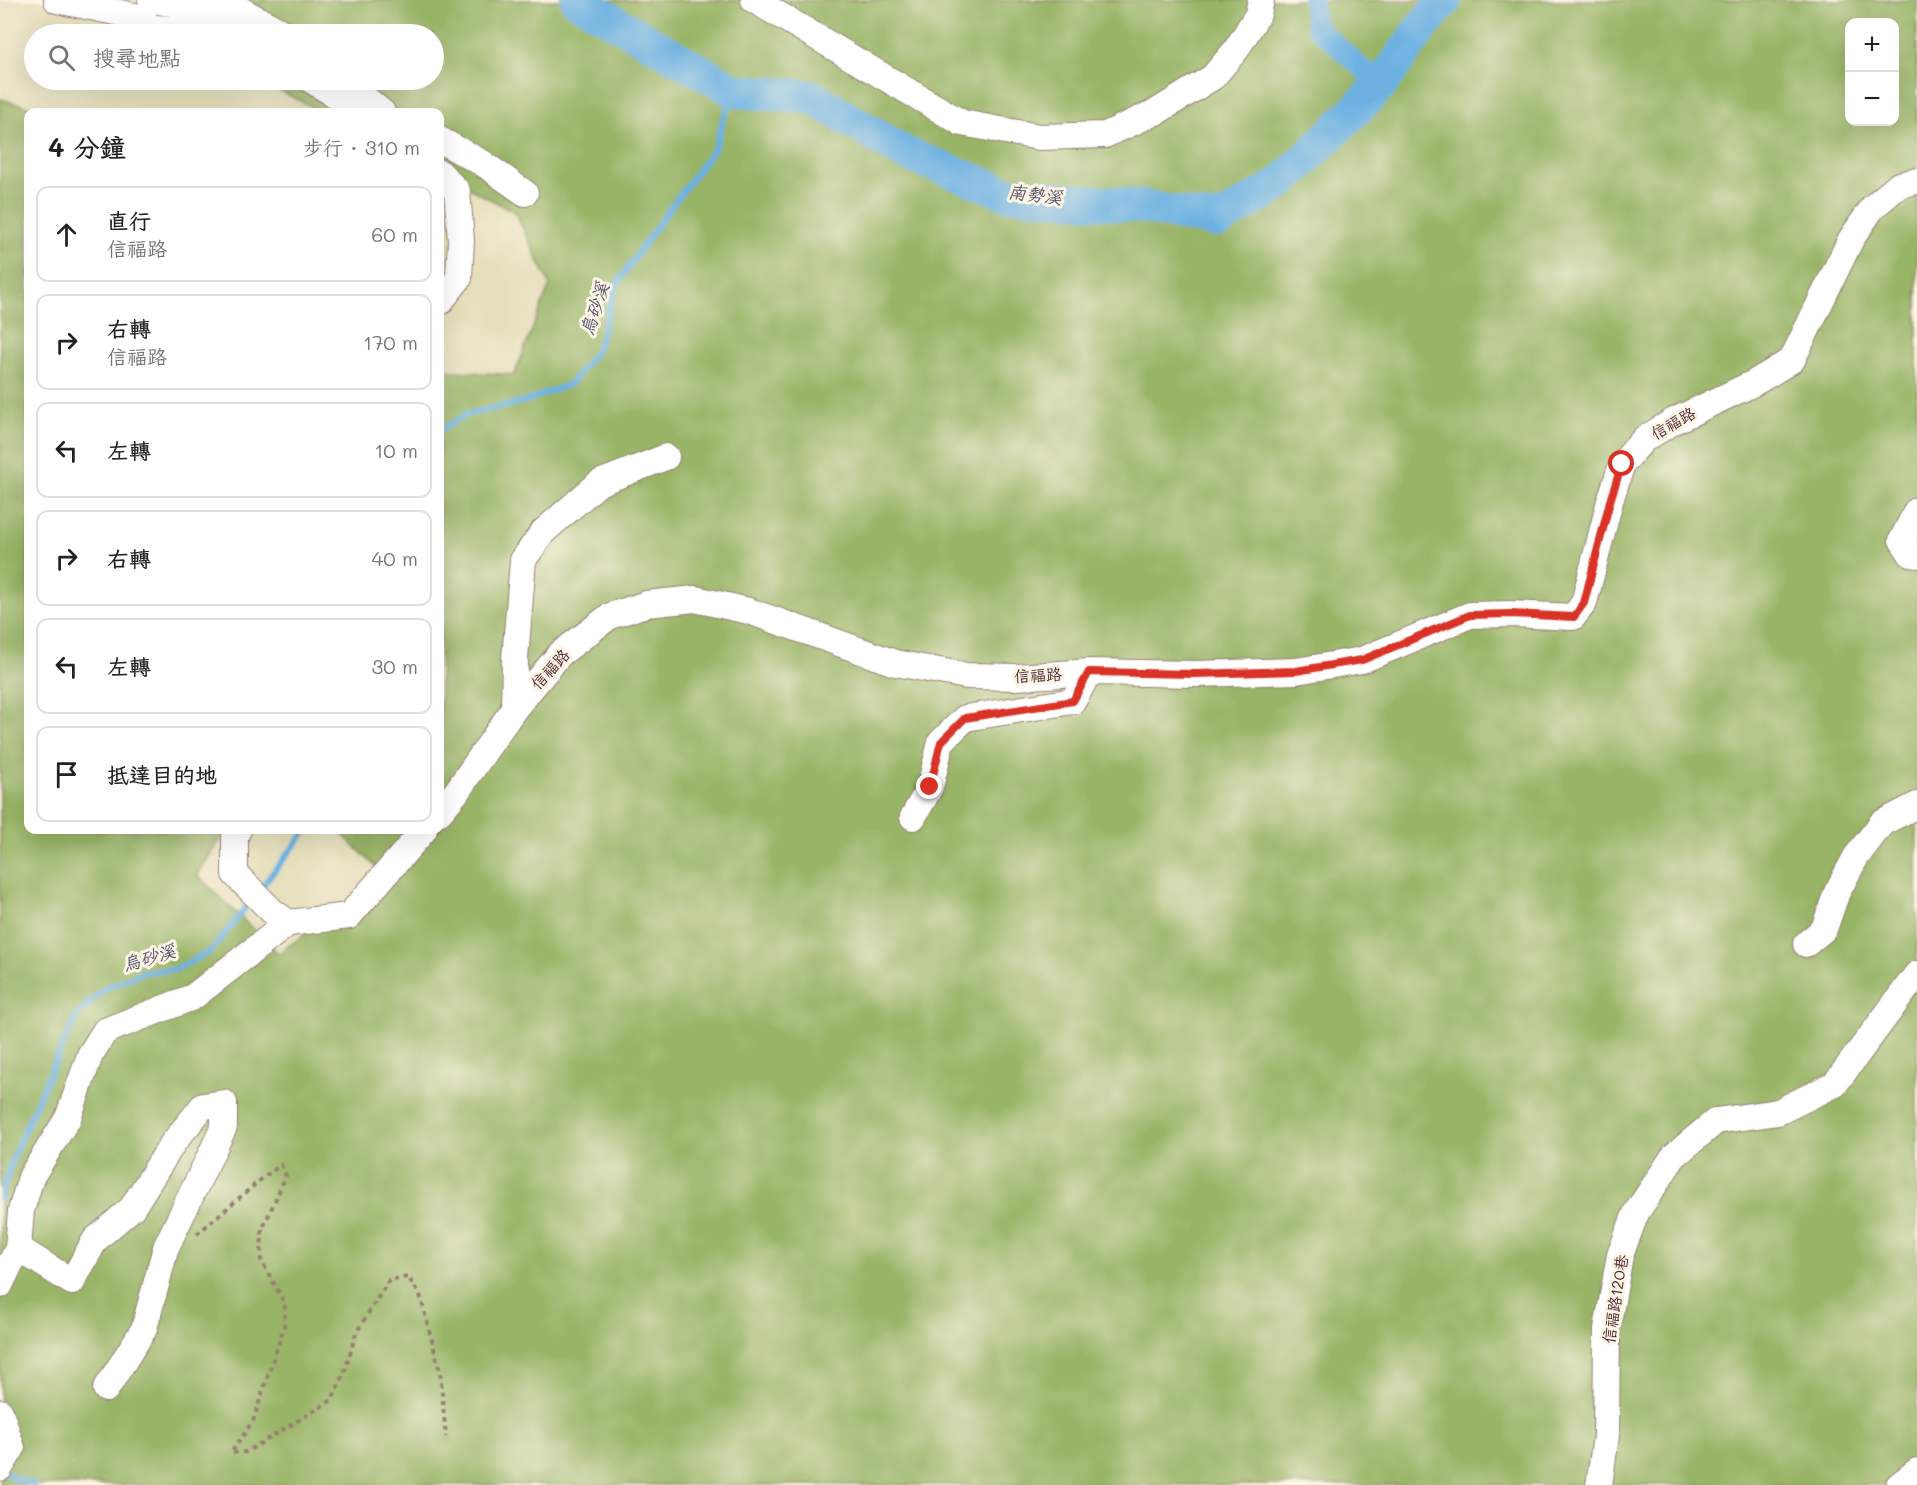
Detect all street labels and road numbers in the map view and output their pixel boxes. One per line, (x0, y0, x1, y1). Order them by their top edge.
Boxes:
street label: 信福路 (1647, 402, 1699, 443)
street label: 信福路 (526, 644, 574, 693)
street label: 信福路 (1013, 663, 1062, 686)
street label: 信福路120巷 (1597, 1253, 1632, 1345)

